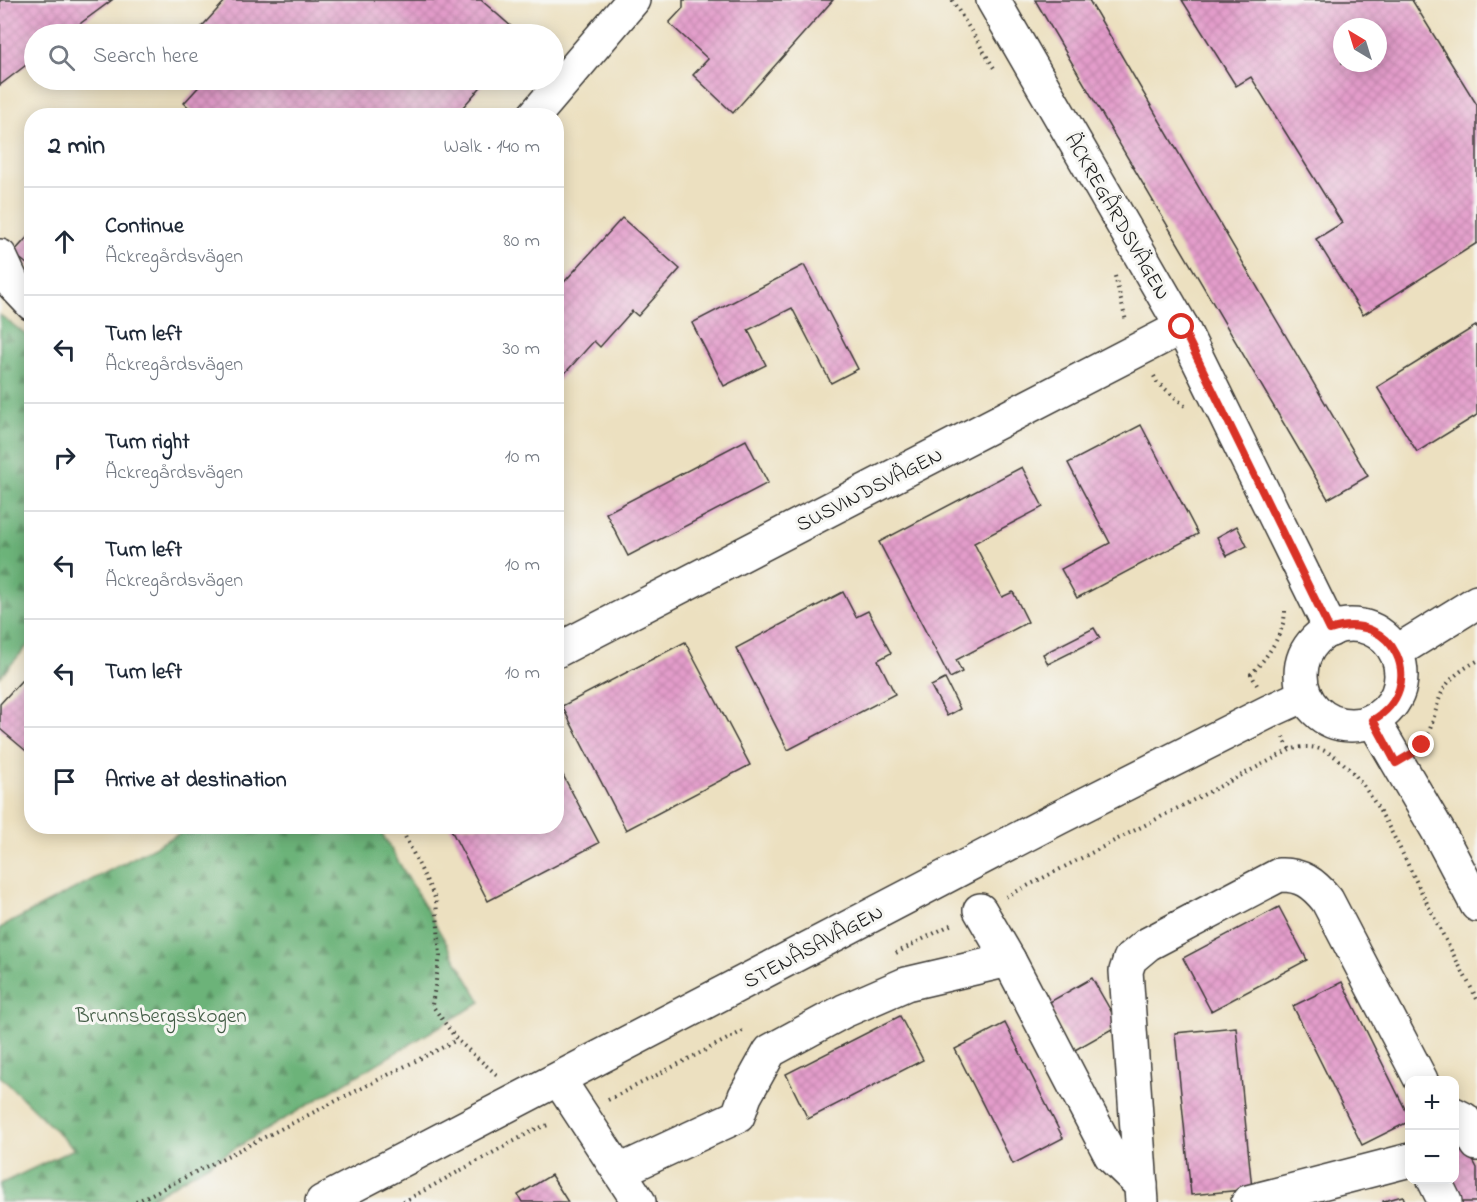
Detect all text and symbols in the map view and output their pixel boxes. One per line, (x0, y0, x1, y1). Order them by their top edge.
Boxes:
north arrow (1333, 18, 1387, 72)
search box (24, 24, 564, 90)
icon: search (45, 41, 78, 74)
text: Search here (93, 41, 198, 73)
street label: ÄCKREGÅRDSVÄGEN (1056, 127, 1177, 306)
text: 2 min (48, 128, 105, 166)
text: Walk · 140 m (444, 133, 540, 162)
text: Continue (105, 211, 184, 243)
icon: ahead (48, 225, 81, 258)
text: 80 m (503, 227, 540, 256)
text: Äckregårdsvägen (105, 243, 243, 272)
route start (1168, 313, 1194, 339)
text: Turn left (105, 319, 182, 351)
icon: left (48, 333, 81, 366)
text: 30 m (503, 335, 540, 364)
text: Äckregårdsvägen (105, 351, 243, 380)
text: Turn right (105, 427, 190, 459)
icon: right (48, 441, 81, 474)
street label: SUSVINDSVÄGEN (791, 441, 948, 541)
text: 10 m (504, 443, 540, 472)
text: Äckregårdsvägen (105, 459, 243, 488)
text: Turn left (105, 535, 182, 567)
icon: left (48, 549, 81, 582)
text: 10 m (504, 551, 540, 580)
text: Äckregårdsvägen (105, 567, 243, 596)
icon: left (48, 657, 81, 690)
text: Turn left (105, 657, 182, 689)
text: 10 m (504, 659, 540, 688)
route end (1408, 731, 1434, 757)
icon: arrive (48, 765, 81, 798)
text: Arrive at destination (105, 765, 287, 797)
street label: STENÅSAVÄGEN (738, 897, 889, 997)
park label: Brunnsbergsskogen (74, 1002, 247, 1034)
map controls (1405, 1076, 1459, 1184)
button: + (1405, 1076, 1459, 1130)
button: − (1405, 1130, 1459, 1184)

